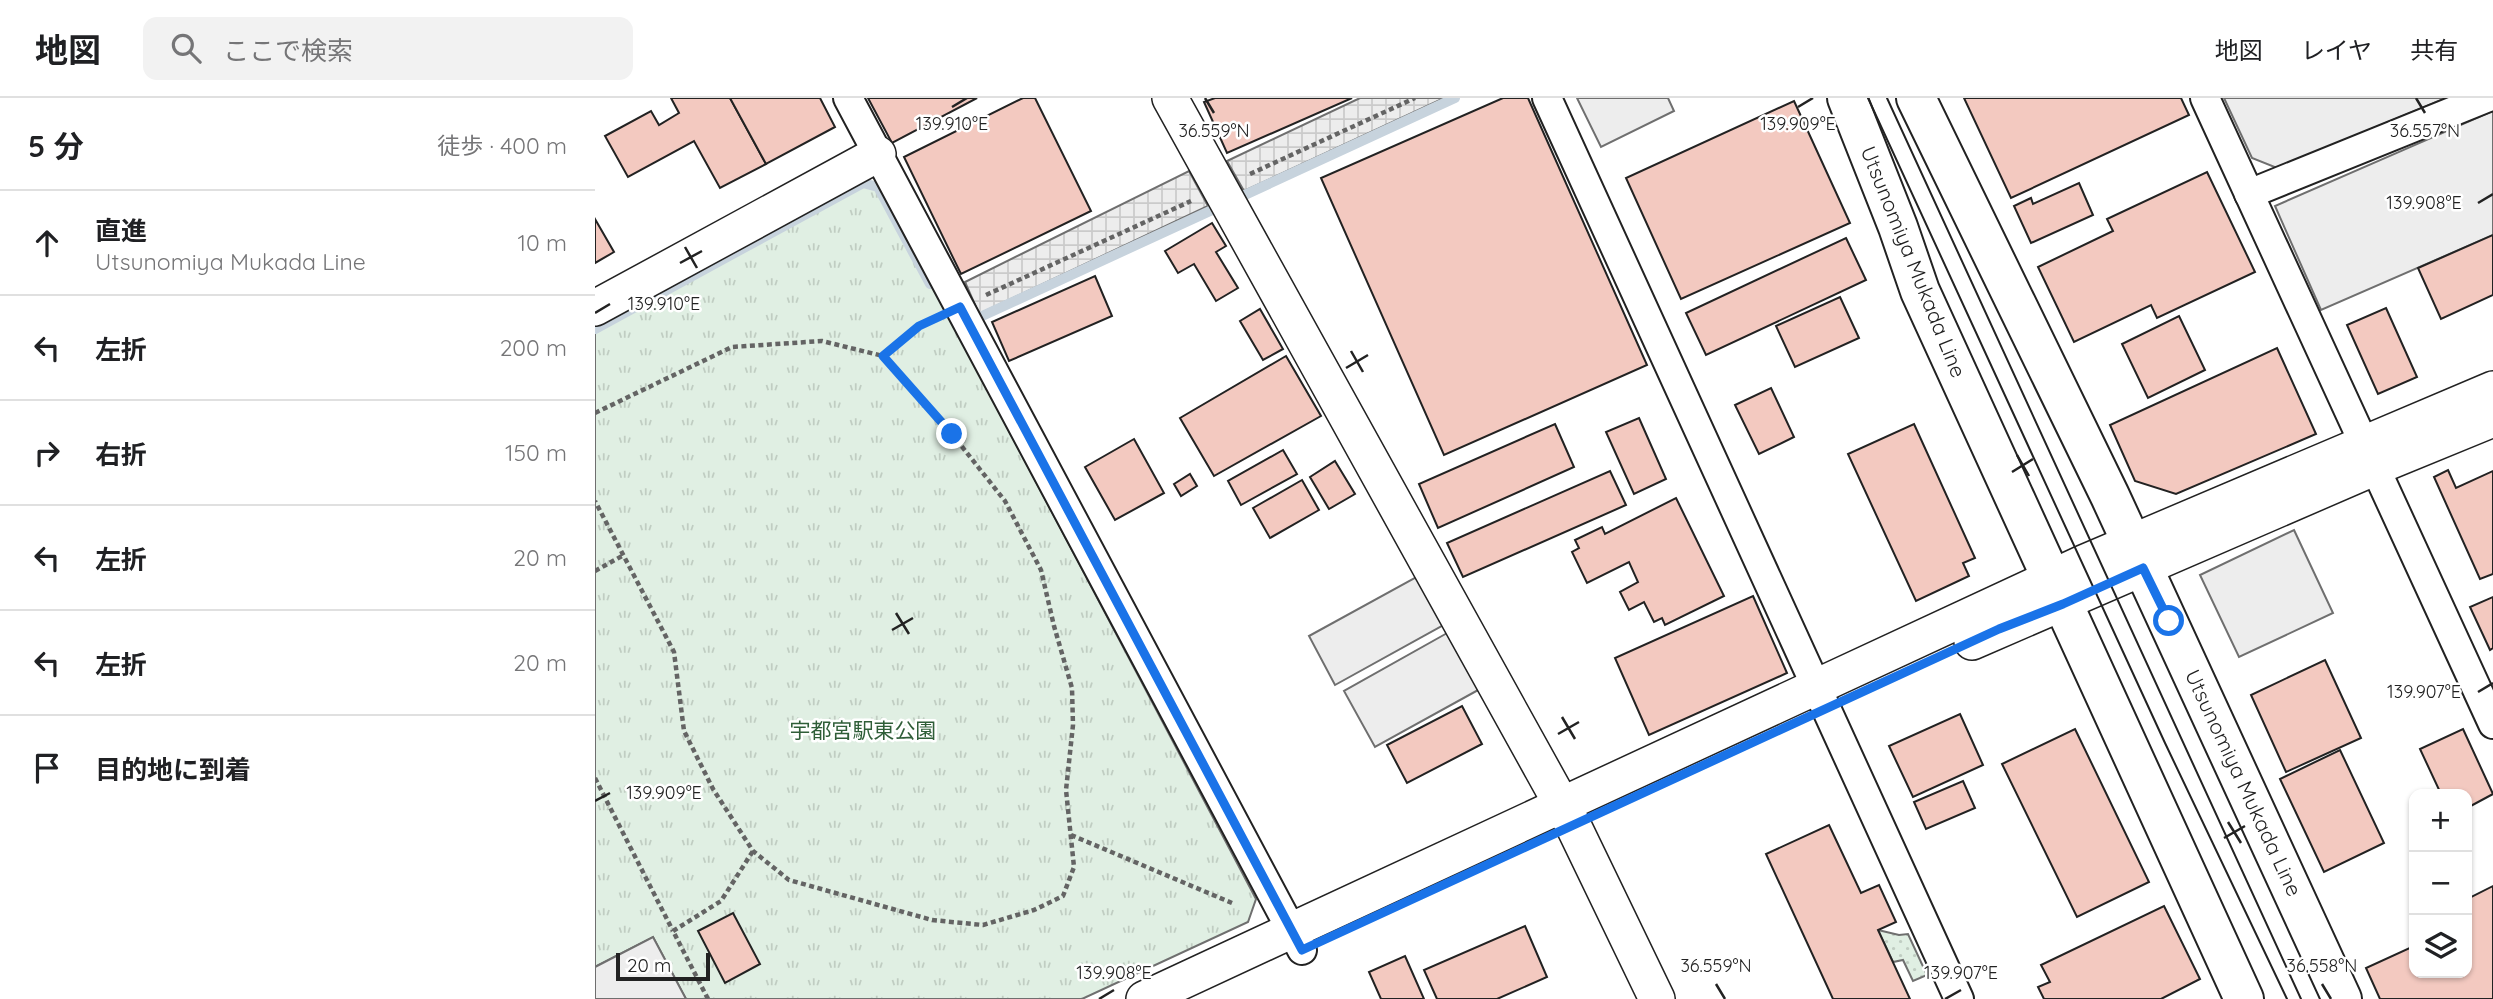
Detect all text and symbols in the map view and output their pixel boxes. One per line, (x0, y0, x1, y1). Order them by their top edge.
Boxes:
search box (143, 17, 633, 80)
text: 地図 (35, 29, 101, 70)
icon: search (167, 29, 205, 67)
text: ここで検索 (223, 34, 353, 67)
text: 地図 (2215, 35, 2263, 65)
text: レイヤ (2301, 35, 2372, 65)
text: 共有 (2410, 35, 2458, 65)
text: 139.910°E (916, 112, 988, 135)
text: 139.909°E (1760, 112, 1836, 135)
text: 36.559°N (1178, 119, 1250, 142)
text: 36.557°N (2390, 119, 2460, 142)
text: 5 分 (28, 127, 84, 165)
text: 徒歩 · 400 m (437, 131, 567, 160)
street label: Utsunomiya Mukada Line (1856, 142, 1972, 381)
text: 139.908°E (2386, 191, 2462, 214)
text: 直進 (95, 214, 147, 247)
icon: ahead (28, 224, 66, 262)
text: 10 m (518, 228, 567, 257)
text: Utsunomiya Mukada Line (95, 247, 366, 276)
text: 139.910°E (628, 292, 700, 315)
icon: left (28, 329, 66, 367)
text: 左折 (95, 333, 147, 366)
text: 200 m (500, 333, 567, 362)
route end (936, 418, 967, 449)
icon: right (28, 434, 66, 472)
text: 右折 (95, 438, 147, 471)
text: 150 m (505, 438, 567, 467)
icon: left (28, 539, 66, 577)
text: 左折 (95, 543, 147, 576)
text: 20 m (513, 543, 567, 572)
route start (2153, 605, 2184, 636)
icon: left (28, 644, 66, 682)
text: 左折 (95, 648, 147, 681)
text: 20 m (513, 648, 567, 677)
street label: Utsunomiya Mukada Line (2180, 665, 2308, 900)
text: 139.907°E (2387, 680, 2461, 703)
park label: 宇都宮駅東公園 (790, 717, 937, 743)
icon: arrive (28, 749, 66, 787)
text: 目的地に到着 (95, 753, 251, 786)
text: 139.909°E (626, 781, 702, 804)
map controls (2409, 789, 2472, 978)
button: + (2409, 789, 2472, 852)
button: − (2409, 852, 2472, 915)
button: layers (2409, 915, 2472, 978)
scale bar (616, 950, 711, 982)
text: 20 m (627, 953, 671, 977)
text: 36.559°N (1680, 954, 1752, 977)
text: 36.558°N (2287, 954, 2357, 977)
text: 139.908°E (1076, 961, 1152, 984)
text: 139.907°E (1924, 961, 1998, 984)

